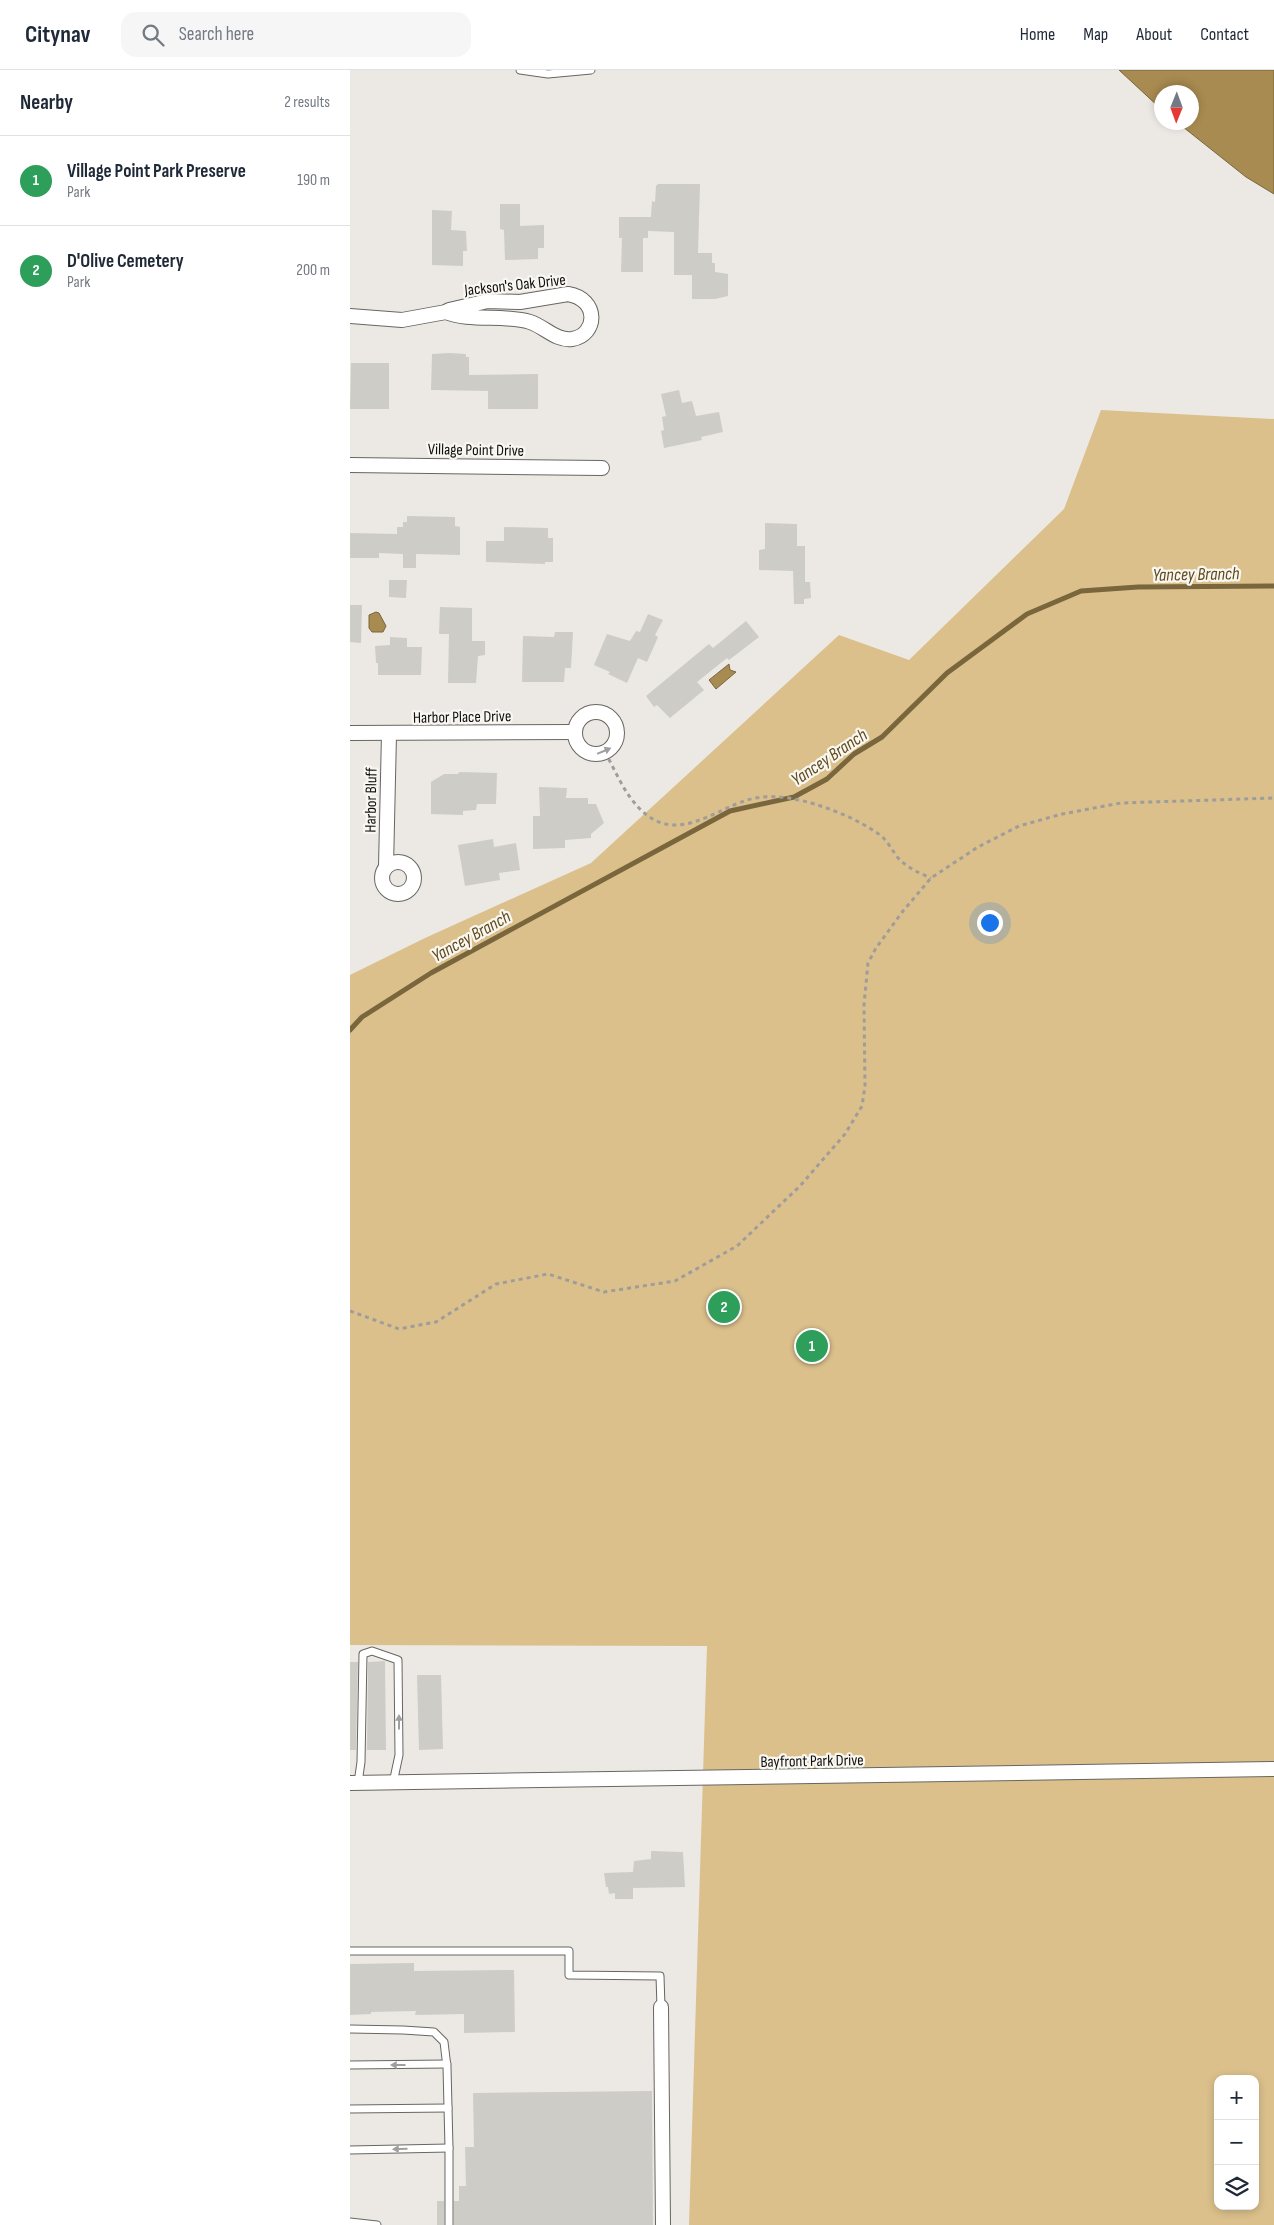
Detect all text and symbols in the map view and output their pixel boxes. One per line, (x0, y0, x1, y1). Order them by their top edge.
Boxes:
search box (121, 12, 471, 57)
text: Citynav (25, 20, 91, 49)
icon: search (139, 21, 167, 49)
text: Search here (179, 23, 254, 46)
text: Home (1020, 24, 1055, 45)
text: Map (1083, 24, 1108, 45)
text: About (1136, 24, 1172, 45)
text: Contact (1200, 24, 1249, 45)
north arrow (1154, 85, 1199, 130)
text: Nearby (20, 90, 73, 115)
text: 2 results (284, 93, 330, 112)
text: Village Point Park Preserve (67, 160, 246, 183)
text: 1 (33, 171, 39, 190)
text: 190 m (297, 171, 330, 190)
text: Park (67, 183, 90, 202)
text: D'Olive Cemetery (67, 250, 184, 273)
text: 2 (32, 261, 40, 280)
text: 200 m (296, 261, 330, 280)
street label: Jackson's Oak Drive (463, 271, 567, 300)
text: Park (67, 273, 90, 292)
street label: Village Point Drive (428, 440, 524, 461)
water label: Yancey Branch (1152, 563, 1240, 586)
street label: Harbor Place Drive (413, 707, 511, 728)
water label: Yancey Branch (787, 724, 872, 790)
one-way arrow (597, 747, 612, 755)
street label: Harbor Bluff (361, 766, 382, 833)
water label: Yancey Branch (428, 906, 515, 967)
your location (977, 910, 1003, 936)
pin: 2 (708, 1288, 740, 1326)
pin: 1 (796, 1327, 828, 1365)
one-way arrow (395, 1714, 403, 1730)
street label: Bayfront Park Drive (760, 1751, 864, 1772)
one-way arrow (390, 2061, 406, 2069)
map controls (1214, 2075, 1259, 2210)
button: + (1214, 2075, 1259, 2120)
button: − (1214, 2120, 1259, 2165)
one-way arrow (392, 2145, 408, 2153)
button: layers (1214, 2165, 1259, 2210)

